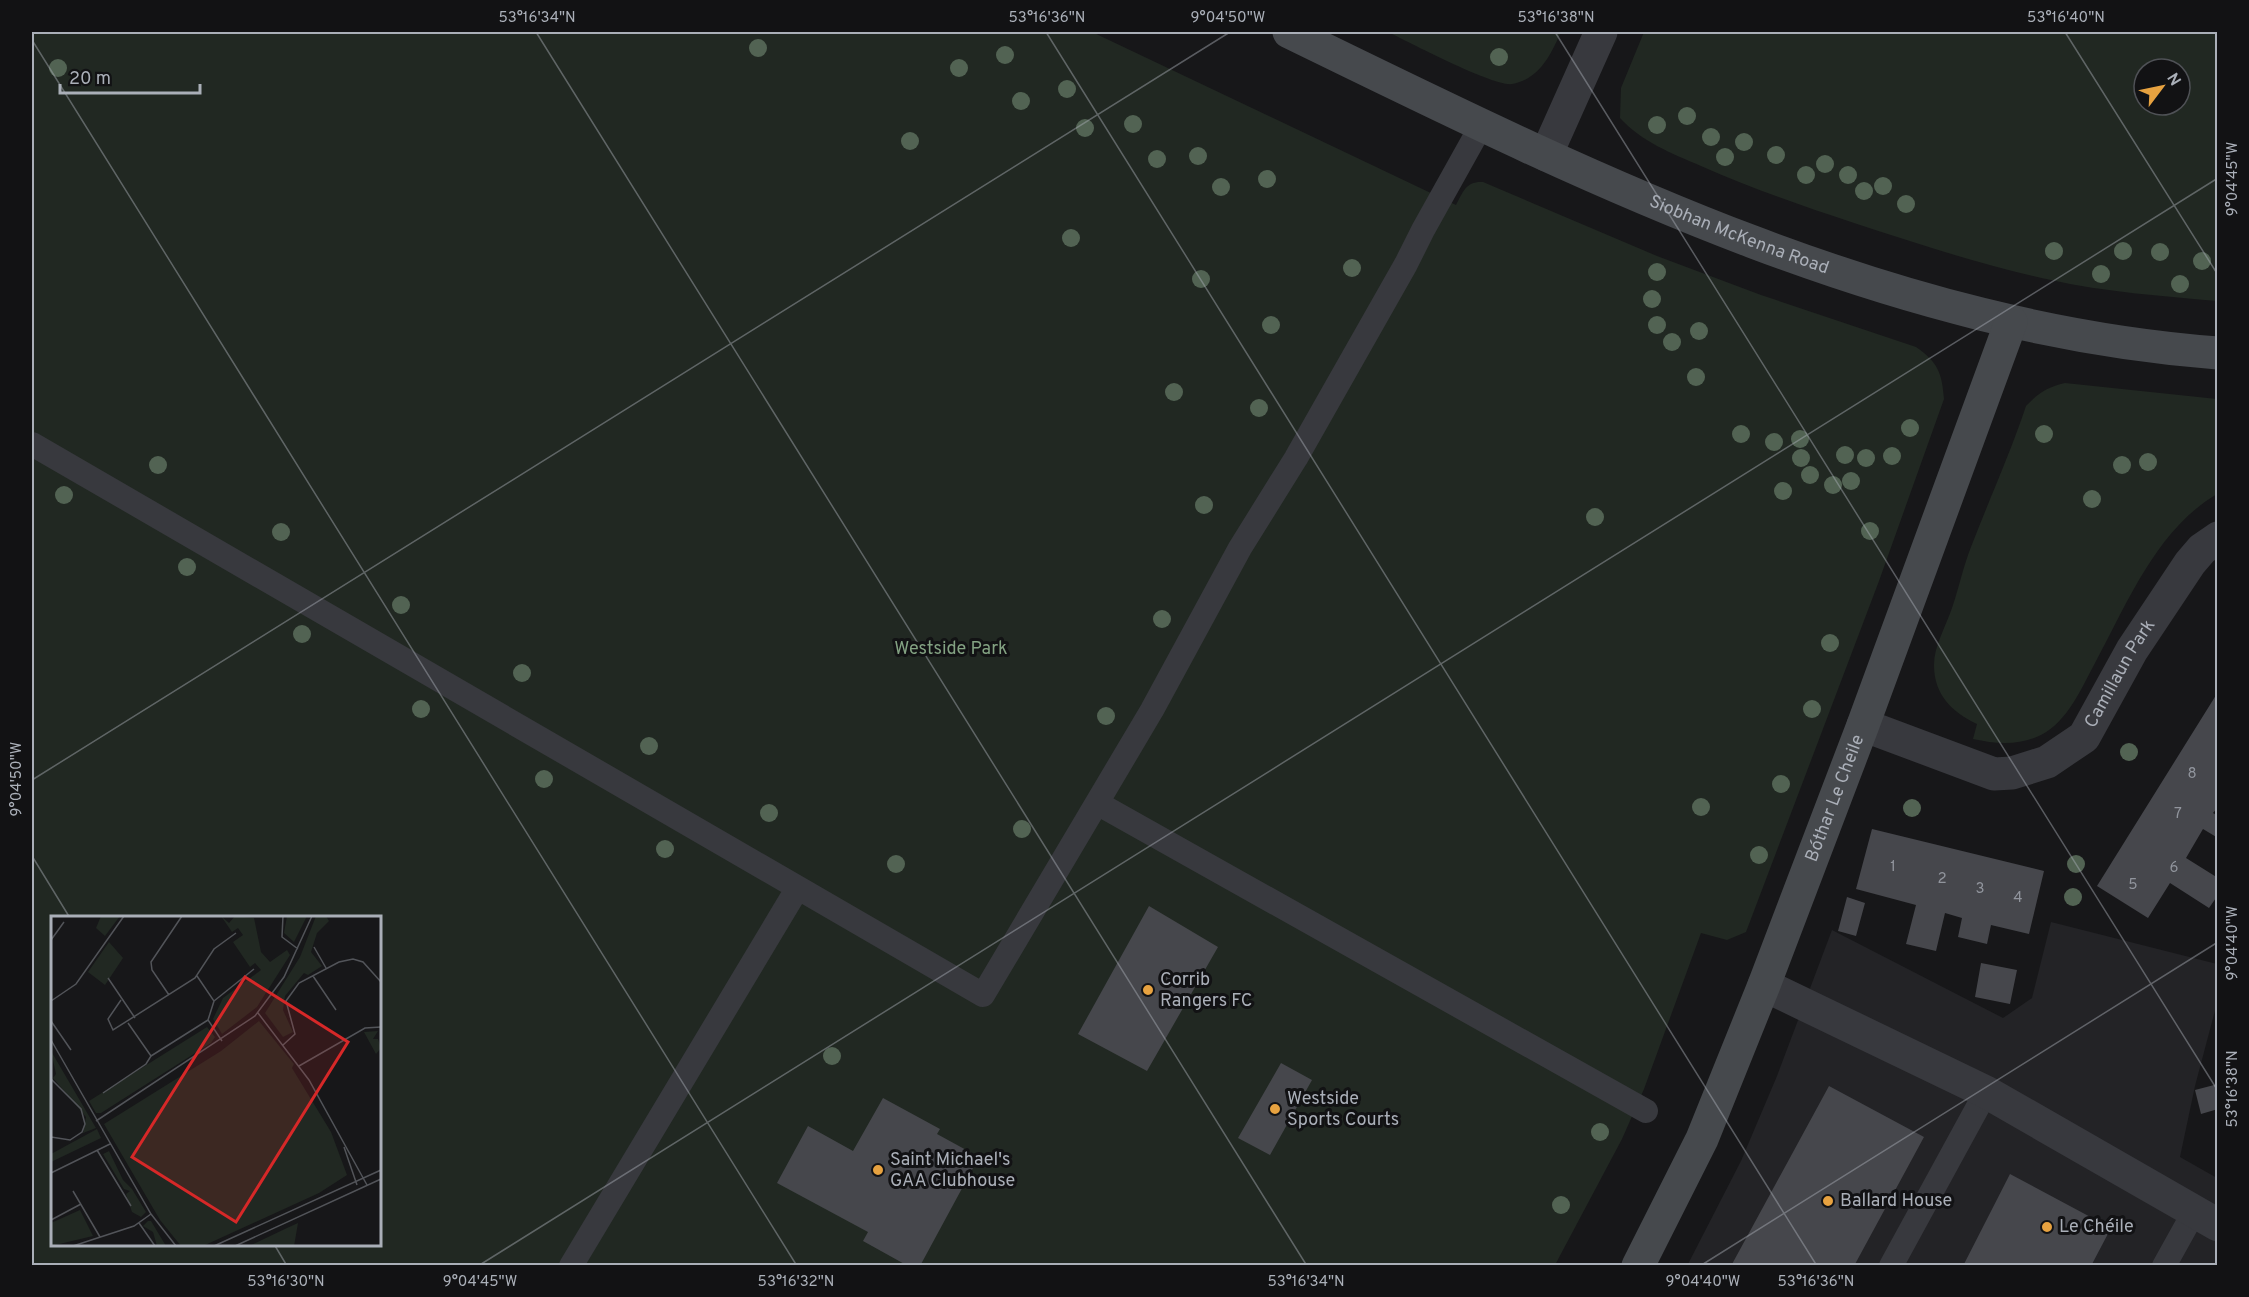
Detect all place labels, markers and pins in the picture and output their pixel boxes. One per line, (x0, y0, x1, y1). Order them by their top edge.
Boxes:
place label: Corrib Rangers FC (1160, 969, 1253, 1013)
marker: Corrib Rangers FC (1141, 983, 1155, 997)
place label: Westside Sports Courts (1287, 1088, 1399, 1132)
marker: Westside Sports Courts (1268, 1102, 1282, 1116)
place label: Saint Michael's GAA Clubhouse (890, 1149, 1015, 1193)
marker: Saint Michael's GAA Clubhouse (871, 1163, 885, 1177)
place label: Ballard House (1840, 1190, 1952, 1213)
marker: Ballard House (1821, 1194, 1835, 1208)
place label: Le Chéile (2059, 1216, 2134, 1239)
marker: Le Chéile (2040, 1220, 2054, 1234)

